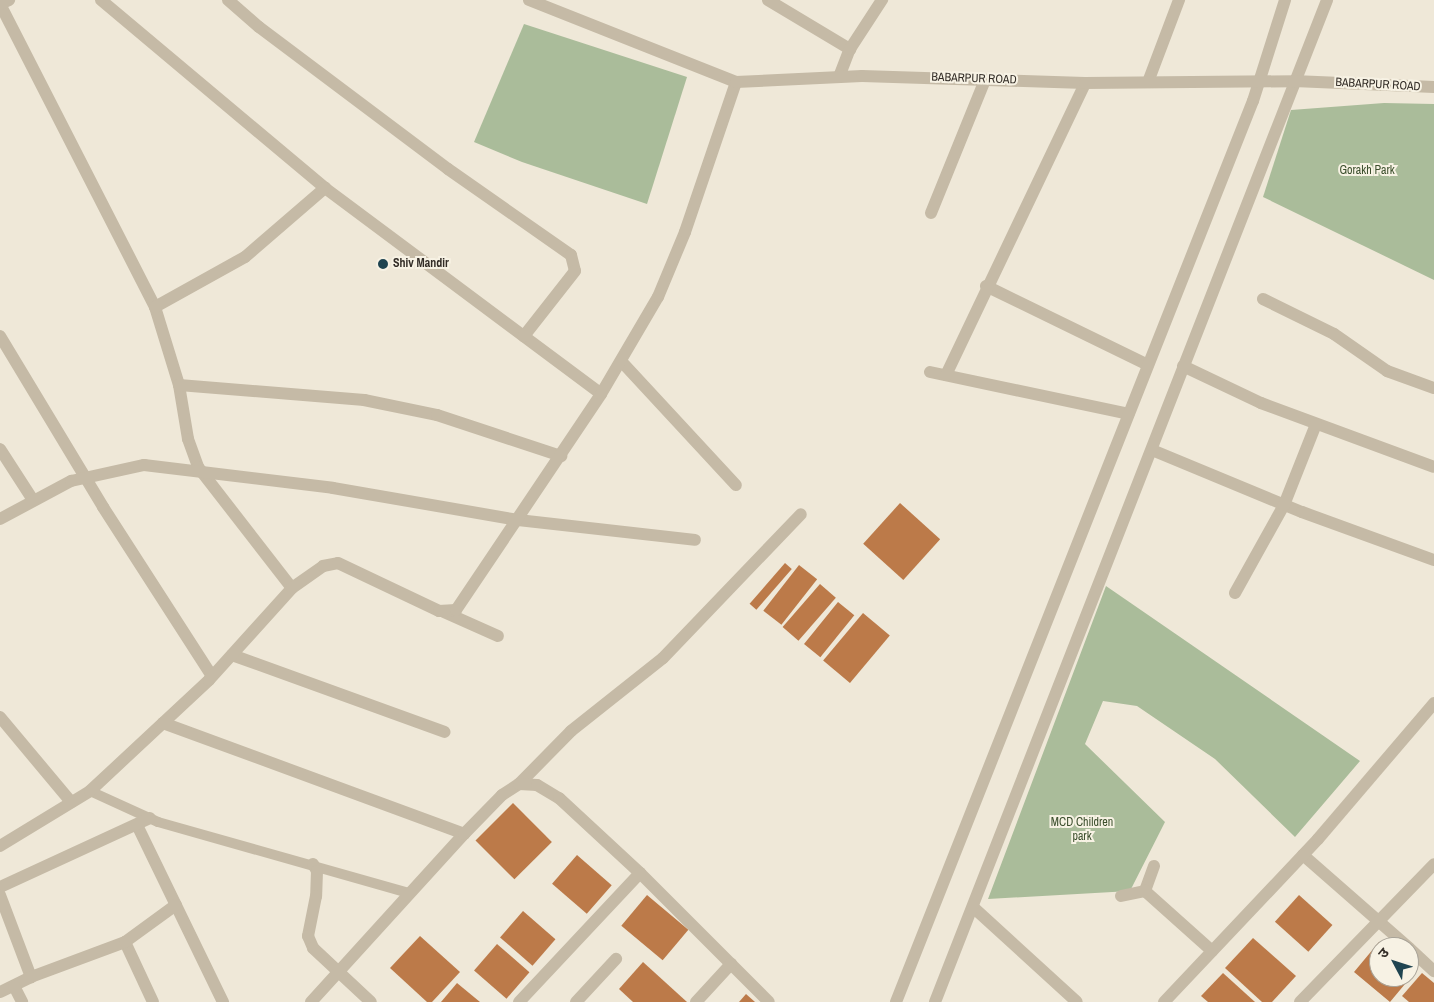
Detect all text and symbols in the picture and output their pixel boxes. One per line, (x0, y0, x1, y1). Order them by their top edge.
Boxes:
street label: BABARPUR ROAD (931, 70, 1017, 88)
street label: BABARPUR ROAD (1335, 76, 1421, 94)
park label: Gorakh Park (1339, 164, 1395, 178)
place label: Shiv Mandir (393, 257, 449, 271)
marker: Shiv Mandir (377, 258, 389, 270)
park label: MCD Children park (1051, 816, 1113, 844)
north arrow (1369, 937, 1419, 987)
text: उ (1374, 944, 1393, 962)

